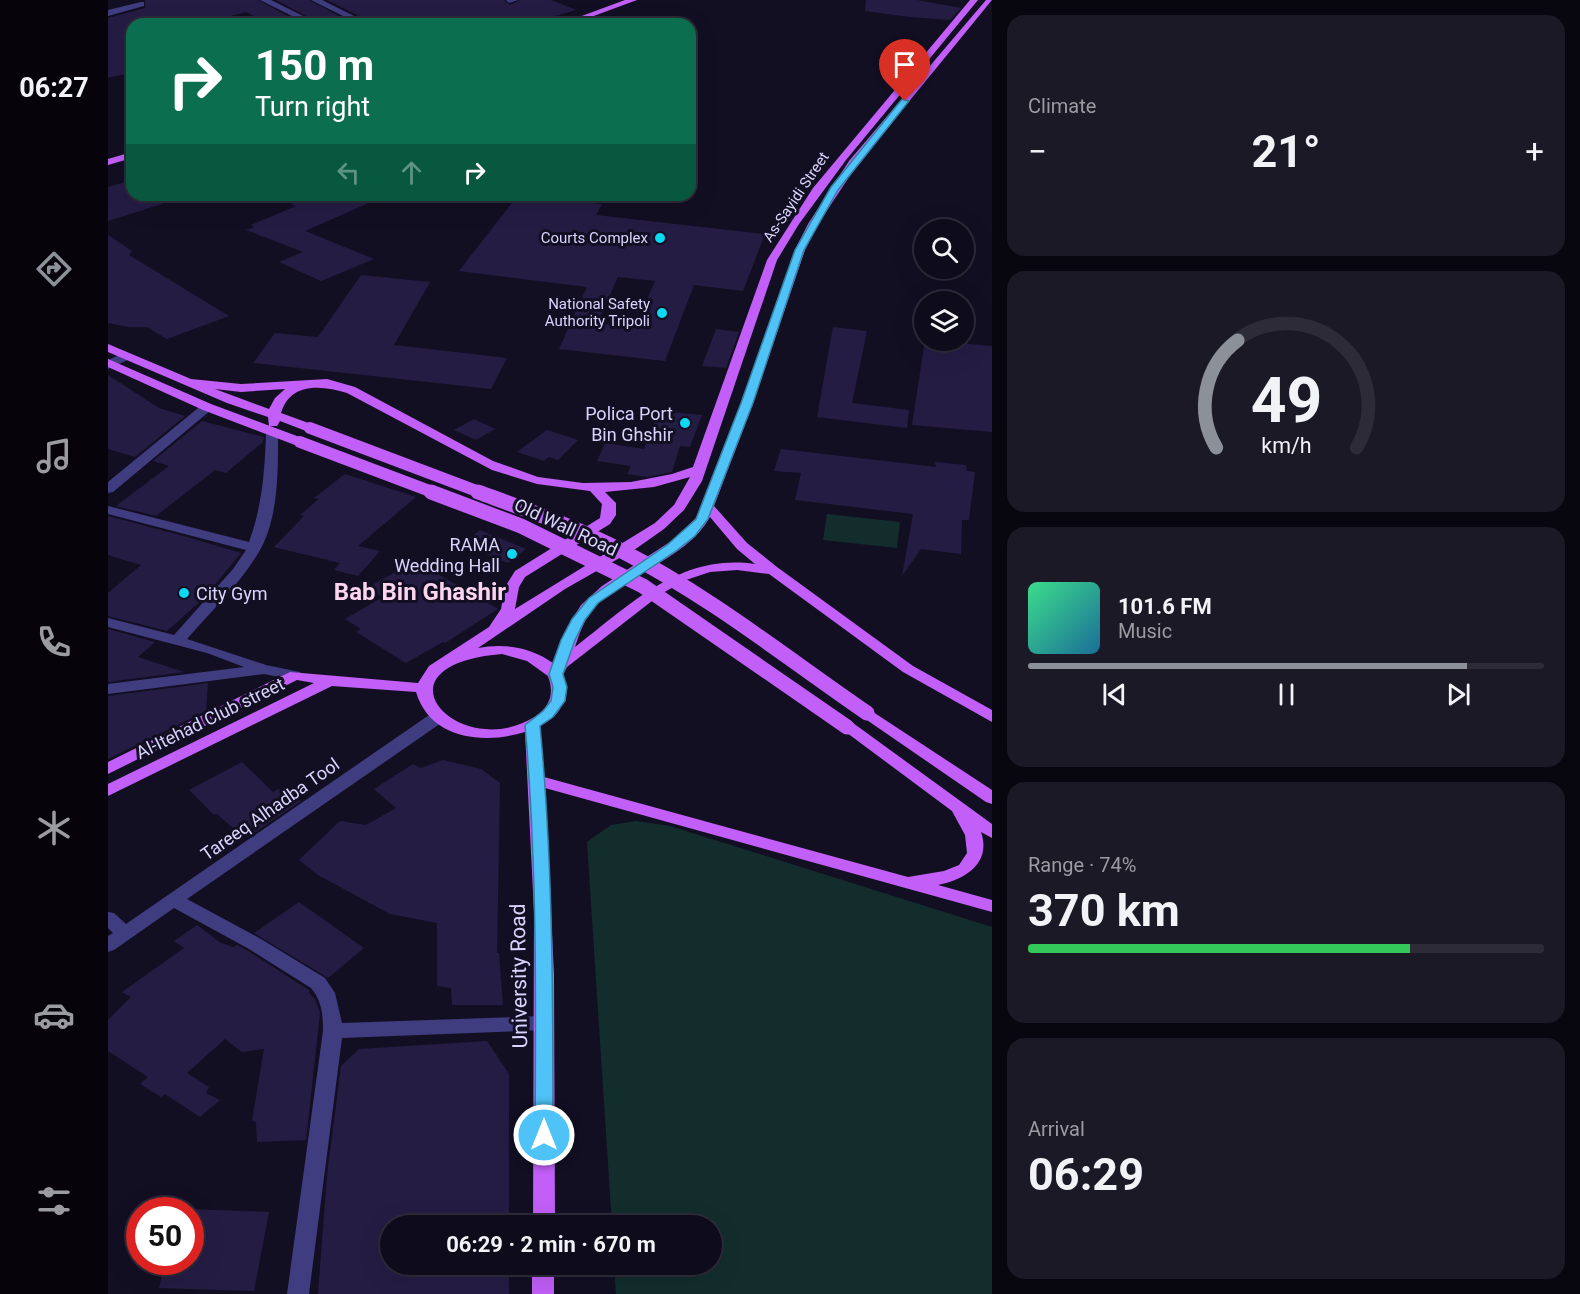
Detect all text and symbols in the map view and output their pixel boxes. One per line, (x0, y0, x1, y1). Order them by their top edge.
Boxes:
pin (879, 39, 930, 101)
text: 150 m (255, 41, 374, 90)
icon: right (156, 42, 234, 120)
icon: arrive (888, 48, 921, 81)
text: 06:27 (19, 72, 89, 104)
text: Turn right (255, 91, 370, 123)
text: Climate (1028, 94, 1096, 118)
text: 21° (1251, 125, 1321, 178)
text: − (1028, 132, 1047, 171)
text: + (1525, 132, 1544, 171)
street label: As-Sayidi Street (759, 148, 833, 245)
icon: left (332, 156, 365, 189)
icon: ahead (395, 156, 428, 189)
icon: right (458, 156, 491, 189)
map controls (914, 219, 974, 351)
button: search (914, 219, 974, 279)
place label: Courts Complex (541, 229, 649, 247)
marker: Courts Complex (653, 231, 667, 245)
icon: directions (33, 248, 75, 290)
button: layers (914, 291, 974, 351)
place label: National Safety Authority Tripoli (545, 295, 650, 330)
marker: National Safety Authority Tripoli (655, 306, 669, 320)
text: 49 (1250, 364, 1322, 437)
place label: Polica Port Bin Ghshir (585, 403, 673, 445)
marker: Polica Port Bin Ghshir (678, 416, 692, 430)
text: km/h (1261, 434, 1311, 459)
icon: music (33, 435, 75, 477)
street label: Old Wall Road (511, 494, 621, 560)
place label: RAMA Wedding Hall (394, 534, 500, 576)
marker: RAMA Wedding Hall (505, 547, 519, 561)
district label: Bab Bin Ghashir (334, 578, 506, 606)
place label: City Gym (196, 583, 268, 604)
marker: City Gym (177, 586, 191, 600)
text: 101.6 FM (1118, 594, 1212, 619)
text: Music (1118, 619, 1172, 643)
icon: phone (33, 621, 75, 663)
street label: Al-Itehad Club street (132, 673, 288, 763)
icon: previous (1098, 678, 1131, 711)
icon: pause (1270, 678, 1303, 711)
icon: next (1442, 678, 1475, 711)
street label: Tareeq Alhadba Tool (197, 753, 343, 865)
icon: climate (33, 807, 75, 849)
text: Range · 74% (1028, 853, 1136, 877)
text: 370 km (1028, 884, 1180, 937)
street label: University Road (506, 903, 532, 1049)
icon: car (33, 994, 75, 1036)
position arrow (512, 1103, 576, 1167)
text: Arrival (1028, 1117, 1085, 1141)
text: 06:29 (1028, 1148, 1144, 1201)
icon: filters (33, 1180, 75, 1222)
speed limit sign: 50 (126, 1197, 204, 1275)
text: 06:29 · 2 min · 670 m (446, 1232, 656, 1257)

